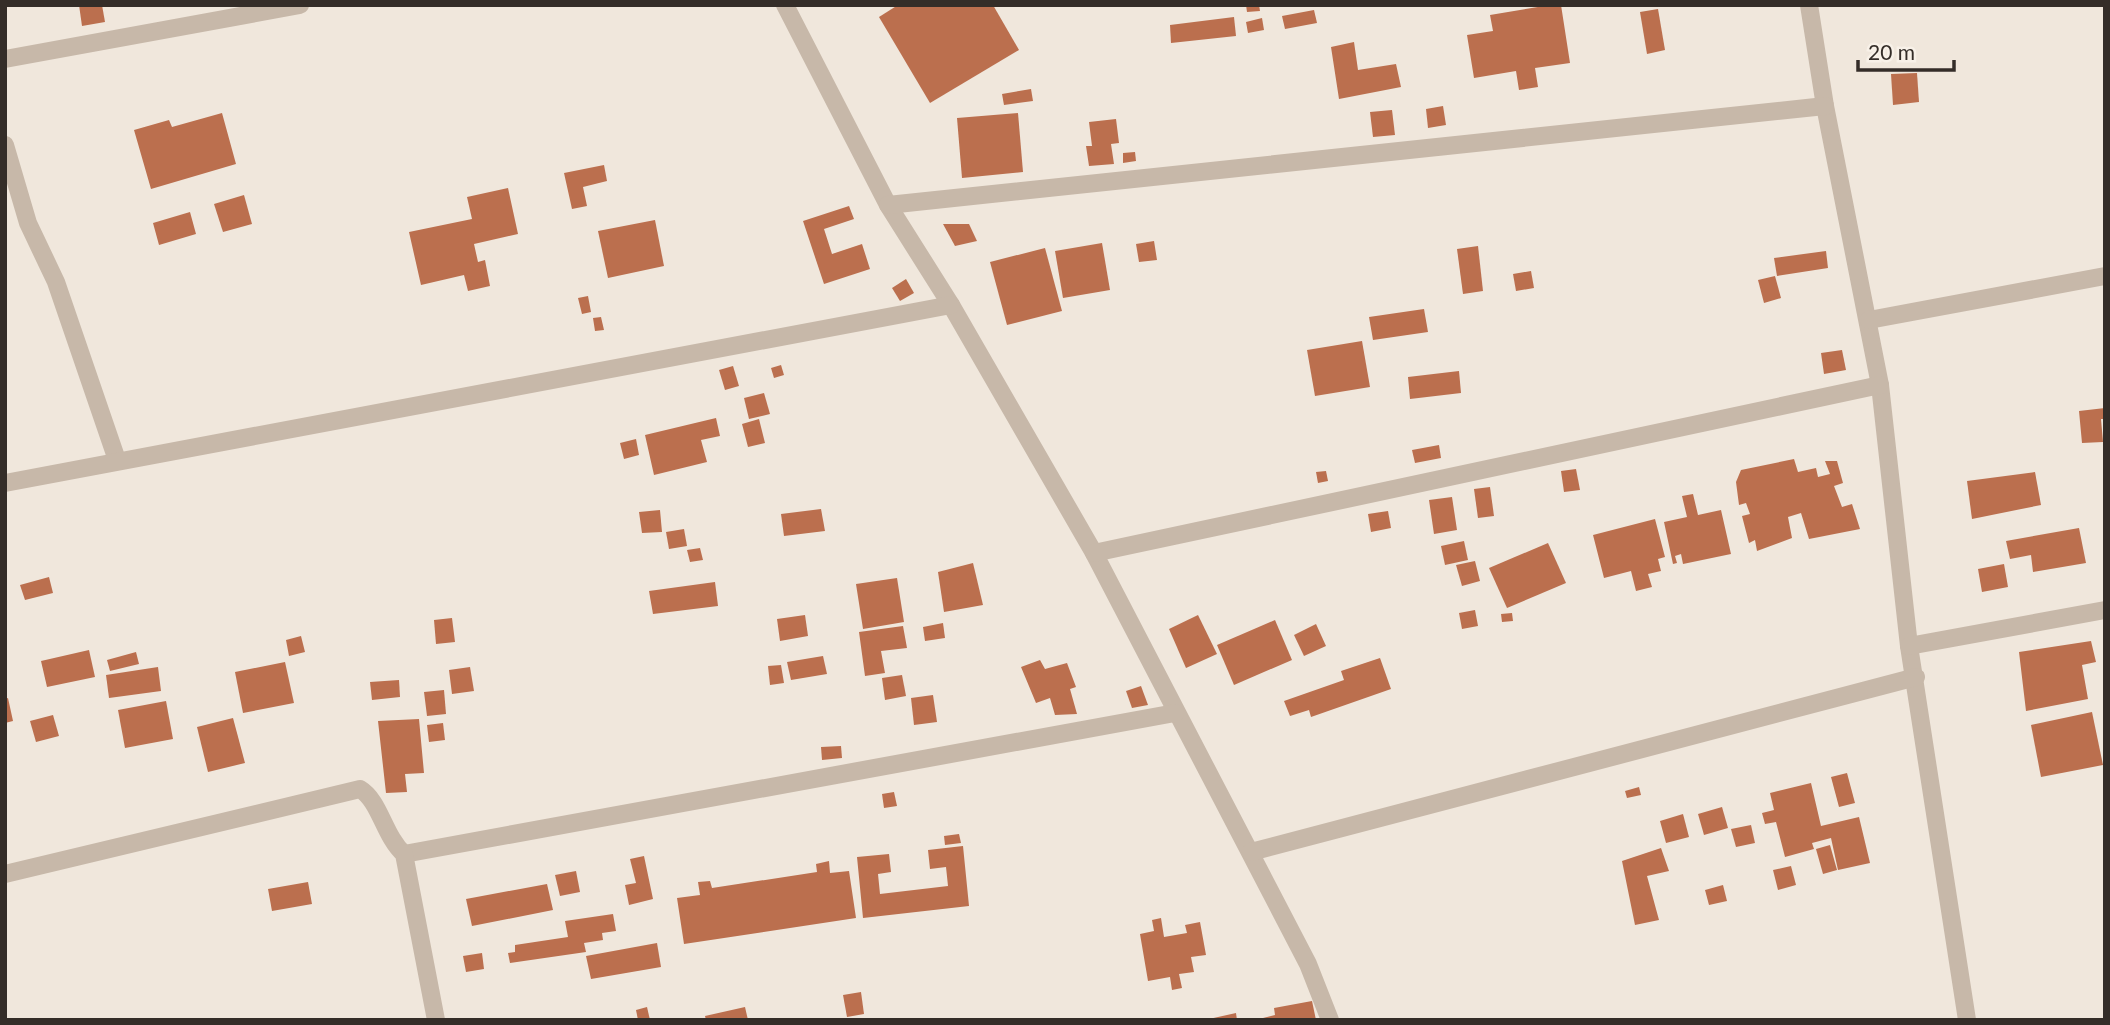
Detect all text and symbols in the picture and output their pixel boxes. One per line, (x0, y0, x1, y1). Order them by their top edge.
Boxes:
scale bar (1858, 28, 1954, 72)
text: 20 m (1868, 39, 1915, 64)

